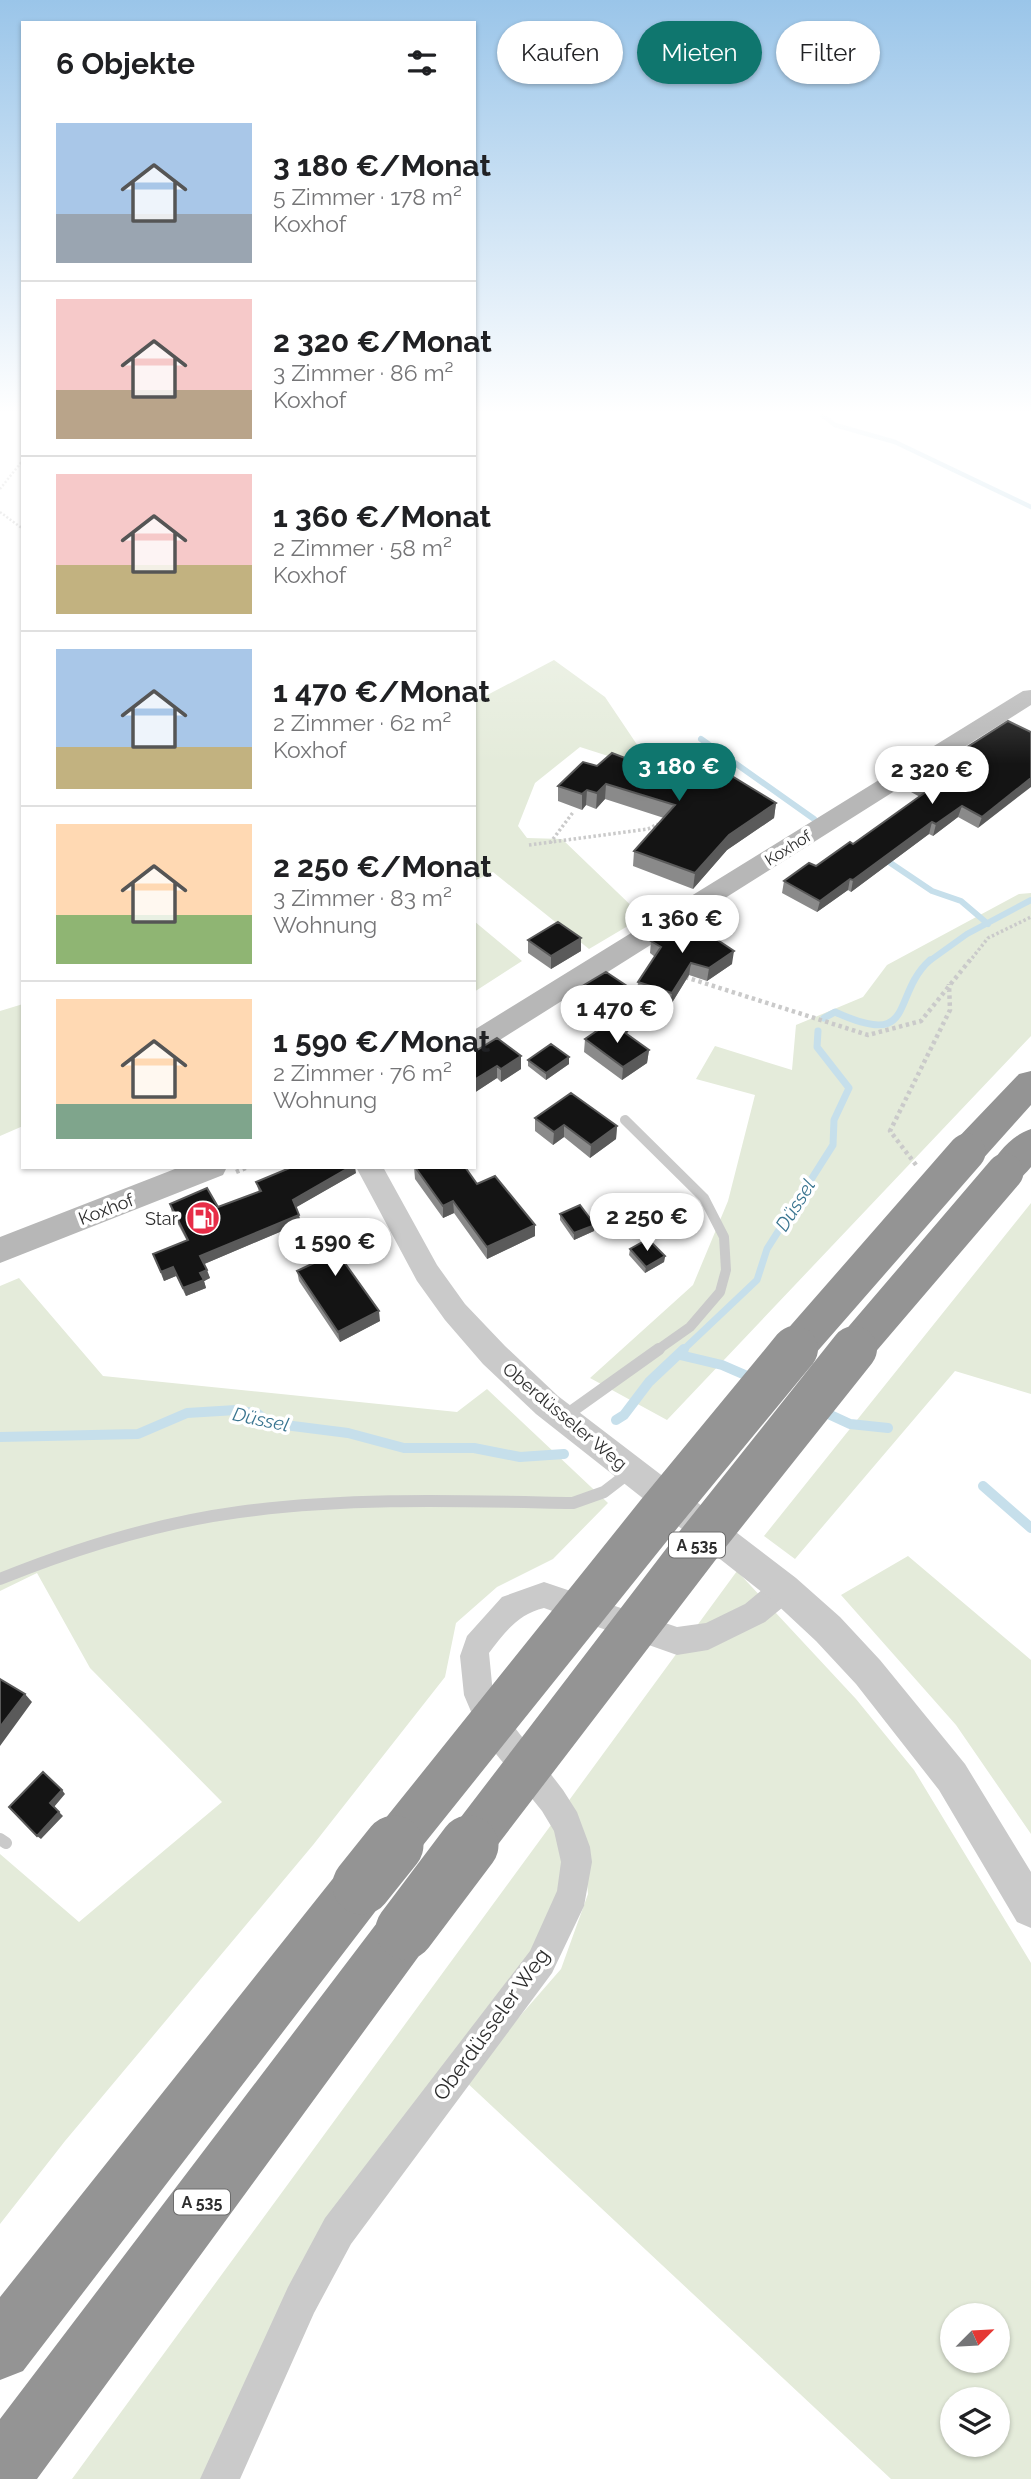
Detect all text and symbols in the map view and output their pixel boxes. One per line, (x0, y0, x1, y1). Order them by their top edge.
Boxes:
chip: Kaufen (497, 21, 623, 84)
chip: Mieten (637, 21, 762, 84)
chip: Filter (776, 21, 880, 84)
icon: filters (403, 44, 441, 82)
text: 6 Objekte (56, 46, 195, 81)
text: 3 180 €/Monat (273, 148, 491, 183)
icon: home (112, 151, 196, 235)
text: 5 Zimmer · 178 m² (273, 183, 462, 210)
text: Koxhof (273, 210, 346, 237)
text: 2 320 €/Monat (273, 324, 492, 359)
icon: home (112, 327, 196, 411)
text: 3 Zimmer · 86 m² (273, 359, 453, 386)
text: Koxhof (273, 386, 346, 413)
text: 1 360 €/Monat (273, 499, 491, 534)
icon: home (112, 502, 196, 586)
text: 2 Zimmer · 58 m² (273, 534, 452, 561)
text: Koxhof (273, 561, 346, 588)
text: 1 470 €/Monat (273, 674, 490, 709)
icon: home (112, 677, 196, 761)
text: 2 Zimmer · 62 m² (273, 709, 452, 736)
text: Koxhof (273, 736, 346, 763)
pin: 3 180 € (614, 744, 744, 803)
pin: 2 320 € (867, 746, 997, 806)
text: 3 180 € (638, 752, 720, 779)
text: 2 320 € (891, 755, 973, 782)
street label: Koxhof (761, 826, 815, 870)
text: 2 250 €/Monat (273, 849, 492, 884)
icon: home (112, 852, 196, 936)
text: 3 Zimmer · 83 m² (273, 884, 452, 911)
pin: 1 360 € (617, 895, 747, 955)
text: 1 360 € (641, 904, 723, 931)
text: Wohnung (273, 911, 377, 938)
pin: 1 470 € (552, 986, 682, 1045)
text: 1 470 € (577, 994, 657, 1021)
text: 1 590 €/Monat (273, 1024, 490, 1059)
icon: home (112, 1027, 196, 1111)
text: 2 Zimmer · 76 m² (273, 1059, 452, 1086)
text: Wohnung (273, 1086, 377, 1113)
water label: Düssel (771, 1175, 819, 1235)
street label: Koxhof (75, 1189, 138, 1229)
pin: 2 250 € (582, 1194, 712, 1253)
fuel station icon: Star (184, 1199, 222, 1237)
text: 2 250 € (606, 1202, 688, 1229)
place label: Star (145, 1208, 179, 1229)
pin: 1 590 € (270, 1218, 400, 1278)
text: 1 590 € (294, 1227, 376, 1254)
street label: Oberdüsseler Weg (499, 1358, 631, 1474)
water label: Düssel (231, 1402, 291, 1436)
road number: A 535 (669, 1532, 725, 1558)
street label: Oberdüsseler Weg (427, 1943, 555, 2105)
road number: A 535 (174, 2190, 230, 2214)
north arrow (940, 2303, 1010, 2373)
map controls (940, 2303, 1010, 2457)
button: layers (940, 2387, 1010, 2457)

